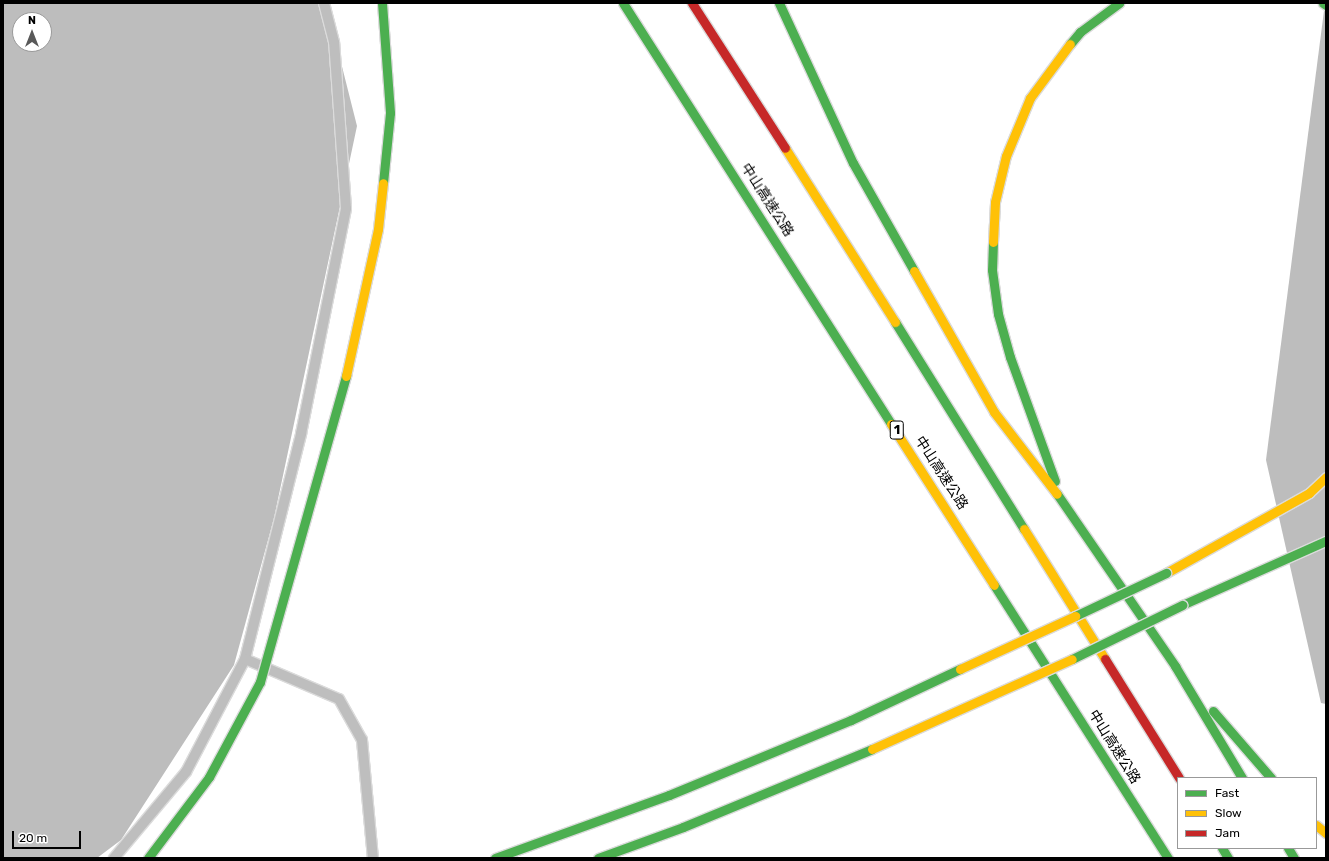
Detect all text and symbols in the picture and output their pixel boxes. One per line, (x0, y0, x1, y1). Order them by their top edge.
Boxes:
north arrow (12, 12, 52, 52)
text: N (28, 14, 36, 27)
street label: 中山高速公路 (737, 160, 797, 240)
road number: 1 (889, 419, 905, 441)
street label: 中山高速公路 (911, 433, 971, 513)
street label: 中山高速公路 (1085, 707, 1143, 787)
legend (1177, 777, 1317, 849)
text: Fast (1215, 786, 1239, 800)
text: Slow (1215, 806, 1242, 820)
scale bar (14, 823, 83, 849)
text: Jam (1215, 826, 1240, 840)
text: 20 m (19, 831, 47, 845)

